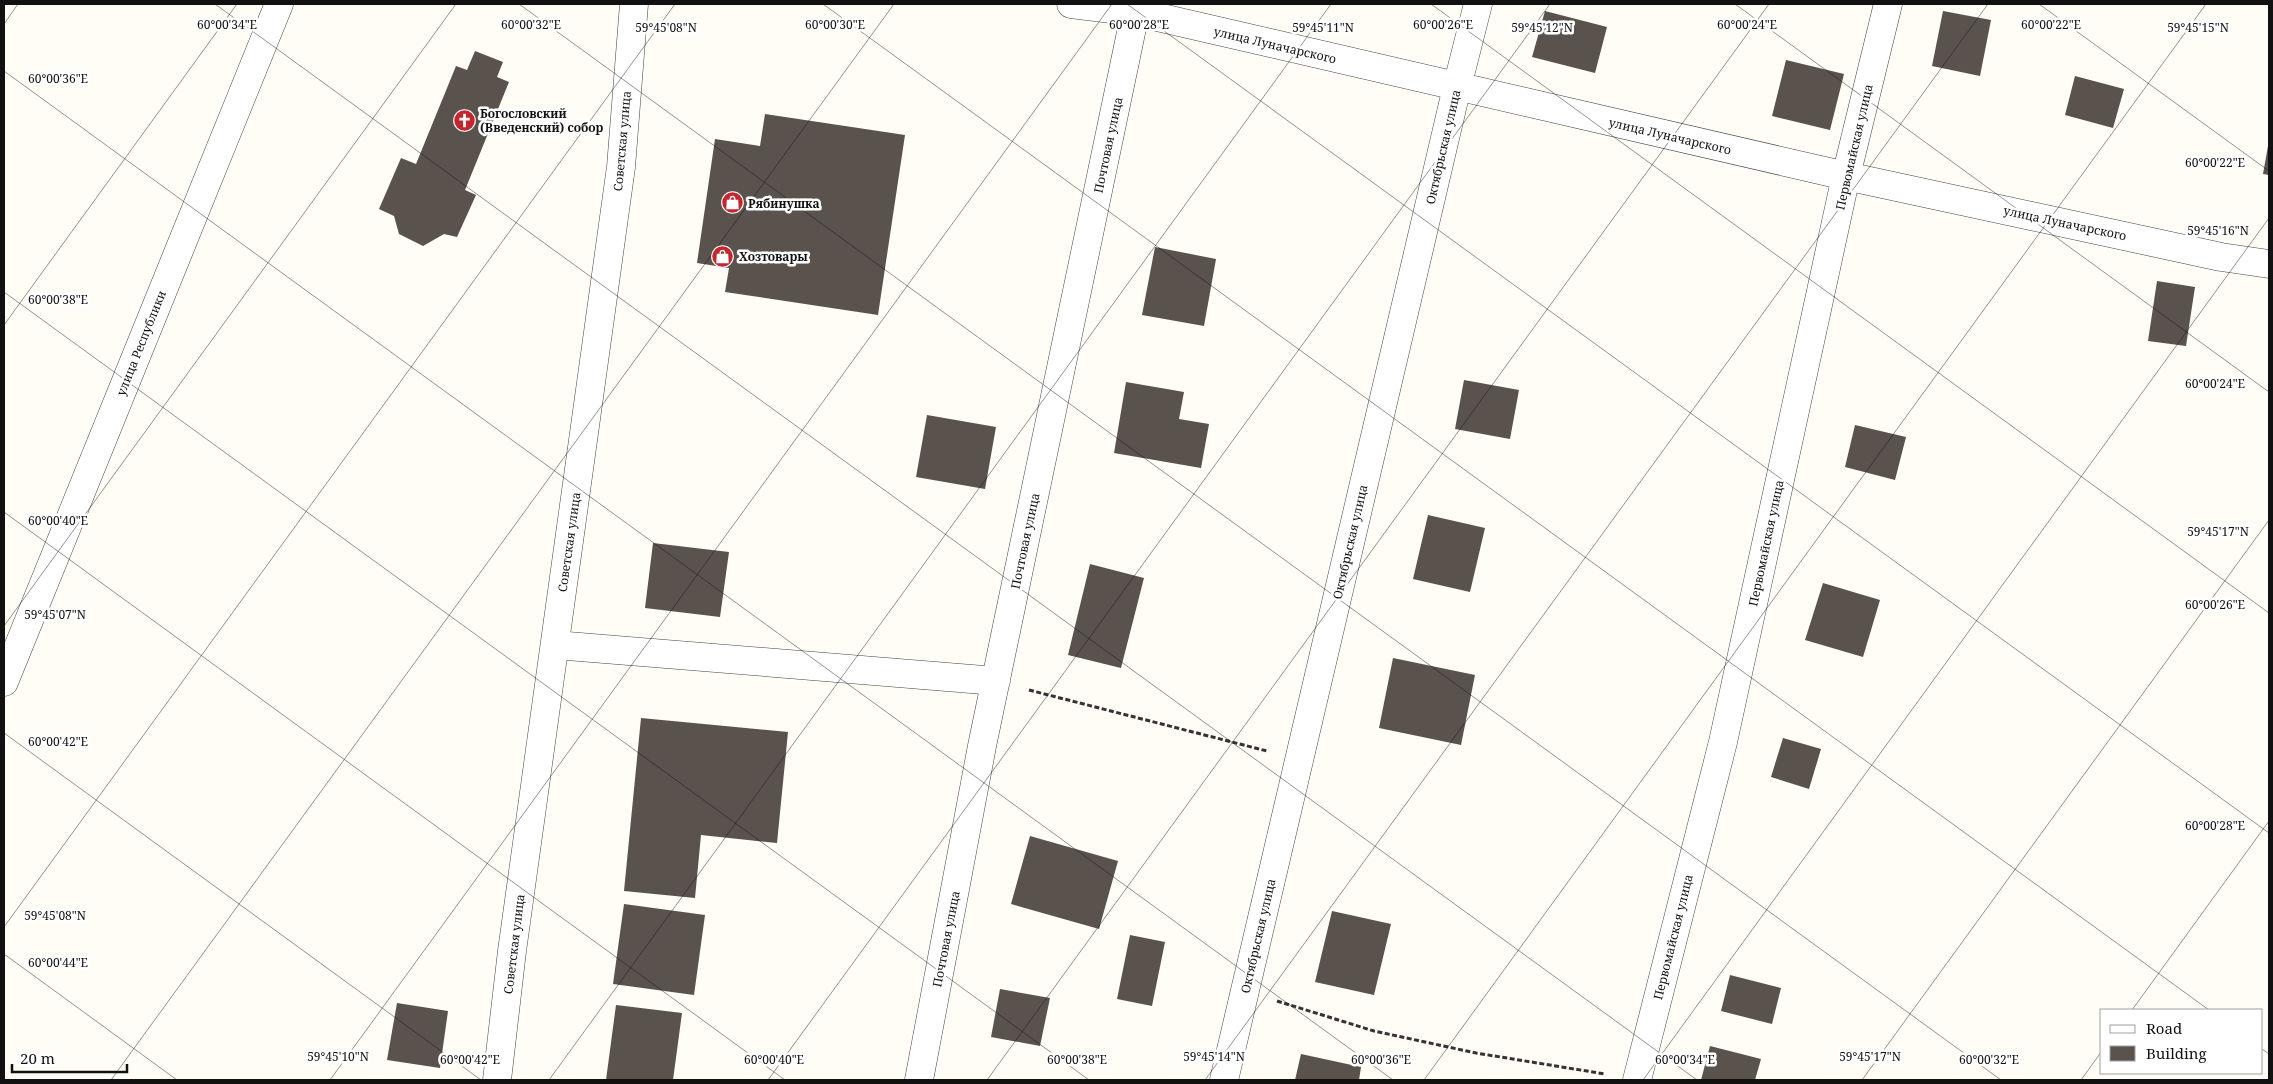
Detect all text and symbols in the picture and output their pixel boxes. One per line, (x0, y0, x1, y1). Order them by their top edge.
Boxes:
text: 60°00'34"E (197, 16, 257, 33)
text: 60°00'32"E (501, 16, 561, 33)
text: 60°00'30"E (805, 16, 865, 33)
text: 60°00'28"E (1109, 16, 1169, 33)
text: 60°00'26"E (1413, 16, 1473, 33)
text: 60°00'24"E (1717, 16, 1777, 33)
text: 60°00'22"E (2021, 16, 2081, 33)
text: 59°45'08"N (635, 19, 697, 36)
text: 59°45'11"N (1292, 19, 1354, 36)
text: 59°45'12"N (1511, 19, 1573, 36)
text: 59°45'15"N (2167, 19, 2229, 36)
street label: улица Луначарского (1212, 23, 1338, 67)
text: 60°00'36"E (28, 70, 88, 87)
street label: Первомайская улица (1831, 82, 1877, 212)
street label: Октябрьская улица (1422, 88, 1464, 206)
street label: Советская улица (609, 90, 635, 192)
street label: Почтовая улица (1090, 95, 1127, 195)
place label: Богословский (Введенский) собор (480, 105, 604, 136)
church icon: Богословский (Введенский) собор (452, 108, 476, 132)
street label: улица Луначарского (1607, 114, 1733, 158)
text: 60°00'22"E (2185, 154, 2245, 171)
shop icon: Рябинушка (720, 191, 744, 215)
place label: Рябинушка (748, 195, 820, 212)
street label: улица Луначарского (2002, 202, 2128, 244)
text: 59°45'16"N (2187, 222, 2249, 239)
shop icon: Хозтовары (711, 244, 735, 268)
place label: Хозтовары (739, 248, 808, 265)
street label: улица Республики (112, 288, 170, 398)
text: 60°00'38"E (28, 291, 88, 308)
text: 60°00'24"E (2185, 375, 2245, 392)
street label: Первомайская улица (1744, 478, 1788, 608)
street label: Октябрьская улица (1329, 483, 1371, 601)
street label: Советская улица (554, 491, 584, 593)
street label: Почтовая улица (1007, 491, 1044, 591)
text: 60°00'40"E (28, 512, 88, 529)
text: 59°45'17"N (2187, 523, 2249, 540)
text: 60°00'26"E (2185, 596, 2245, 613)
text: 59°45'07"N (24, 606, 86, 623)
text: 60°00'42"E (28, 733, 88, 750)
text: 60°00'28"E (2185, 817, 2245, 834)
street label: Первомайская улица (1649, 872, 1697, 1002)
street label: Октябрьская улица (1237, 877, 1279, 995)
street label: Почтовая улица (928, 889, 964, 989)
street label: Советская улица (499, 893, 529, 995)
text: 59°45'08"N (24, 907, 86, 924)
text: 60°00'44"E (28, 954, 88, 971)
legend (2100, 1009, 2263, 1074)
text: Road (2146, 1018, 2182, 1038)
scale bar (12, 1042, 128, 1074)
text: Building (2146, 1043, 2207, 1063)
text: 20 m (20, 1048, 55, 1068)
text: 59°45'10"N (307, 1048, 369, 1065)
text: 59°45'14"N (1183, 1048, 1245, 1065)
text: 59°45'17"N (1839, 1048, 1901, 1065)
text: 60°00'42"E (440, 1051, 500, 1068)
text: 60°00'40"E (744, 1051, 804, 1068)
text: 60°00'38"E (1047, 1051, 1107, 1068)
text: 60°00'36"E (1351, 1051, 1411, 1068)
text: 60°00'34"E (1655, 1051, 1715, 1068)
text: 60°00'32"E (1959, 1051, 2019, 1068)

